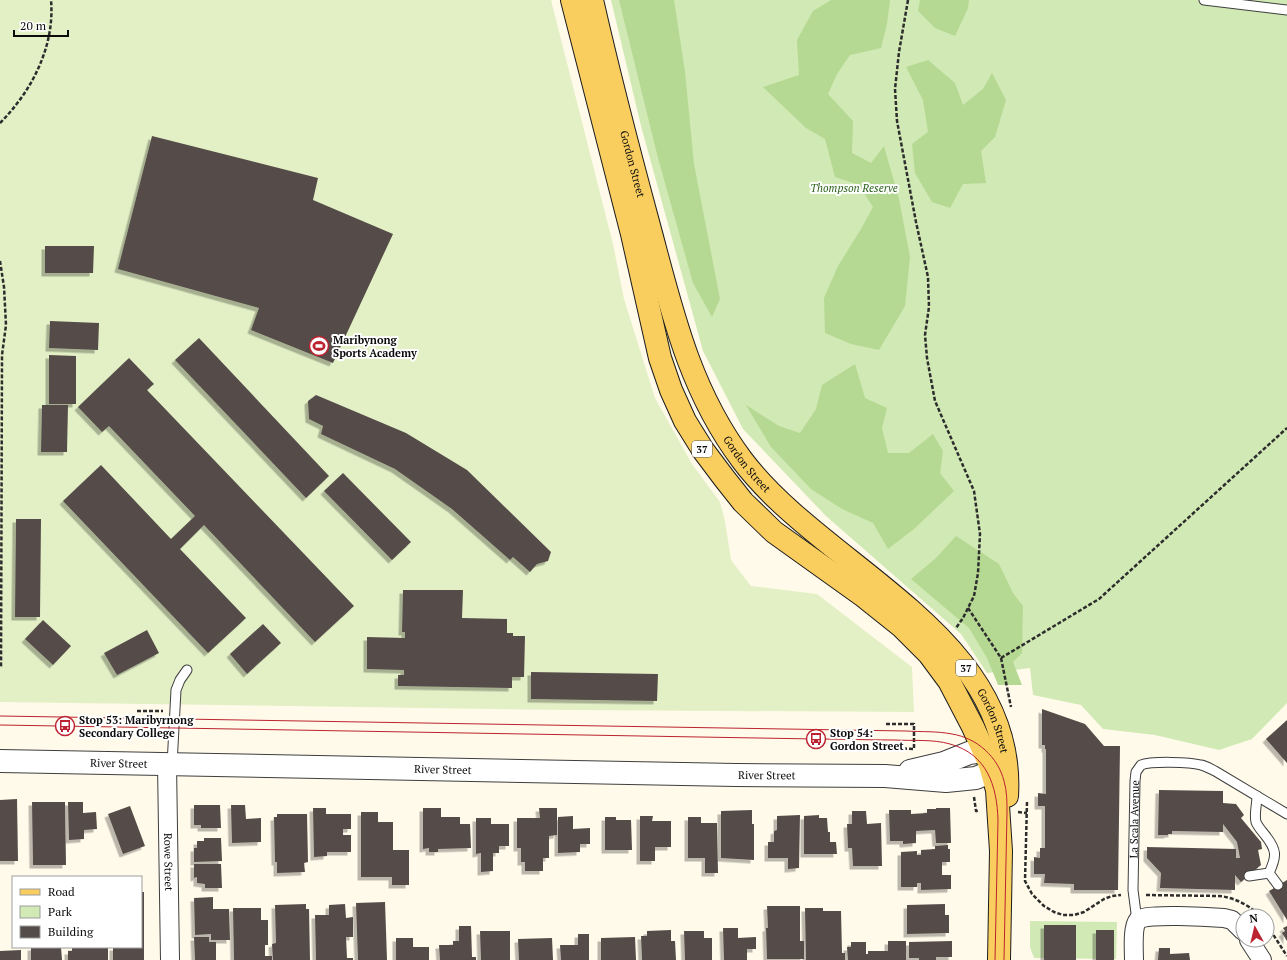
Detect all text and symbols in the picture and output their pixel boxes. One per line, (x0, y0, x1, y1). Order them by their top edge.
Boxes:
scale bar (14, 12, 68, 38)
text: 20 m (20, 18, 47, 33)
street label: Gordon Street (617, 129, 648, 199)
park label: Thompson Reserve (810, 181, 898, 195)
place label: Maribynong Sports Academy (333, 333, 417, 360)
sports icon: Maribynong Sports Academy (308, 335, 330, 357)
street label: Gordon Street (720, 433, 774, 496)
road number: 37 (692, 441, 712, 457)
road number: 37 (956, 660, 976, 676)
street label: Gordon Street (974, 686, 1012, 754)
place label: Stop 53: Maribyrnong Secondary College (79, 713, 194, 740)
bus stop icon: Stop 53: Maribyrnong Secondary College (54, 715, 76, 737)
place label: Stop 54: Gordon Street (830, 726, 904, 753)
bus stop icon: Stop 54: Gordon Street (805, 728, 827, 750)
street label: River Street (90, 756, 148, 771)
street label: River Street (414, 762, 472, 777)
street label: River Street (738, 768, 796, 782)
street label: La Scala Avenue (1127, 780, 1142, 859)
street label: Rowe Street (161, 833, 176, 891)
legend (12, 876, 142, 948)
text: Road (48, 884, 75, 899)
text: Park (48, 904, 73, 919)
north arrow (1235, 908, 1275, 948)
text: N (1249, 910, 1259, 926)
text: Building (48, 924, 94, 939)

